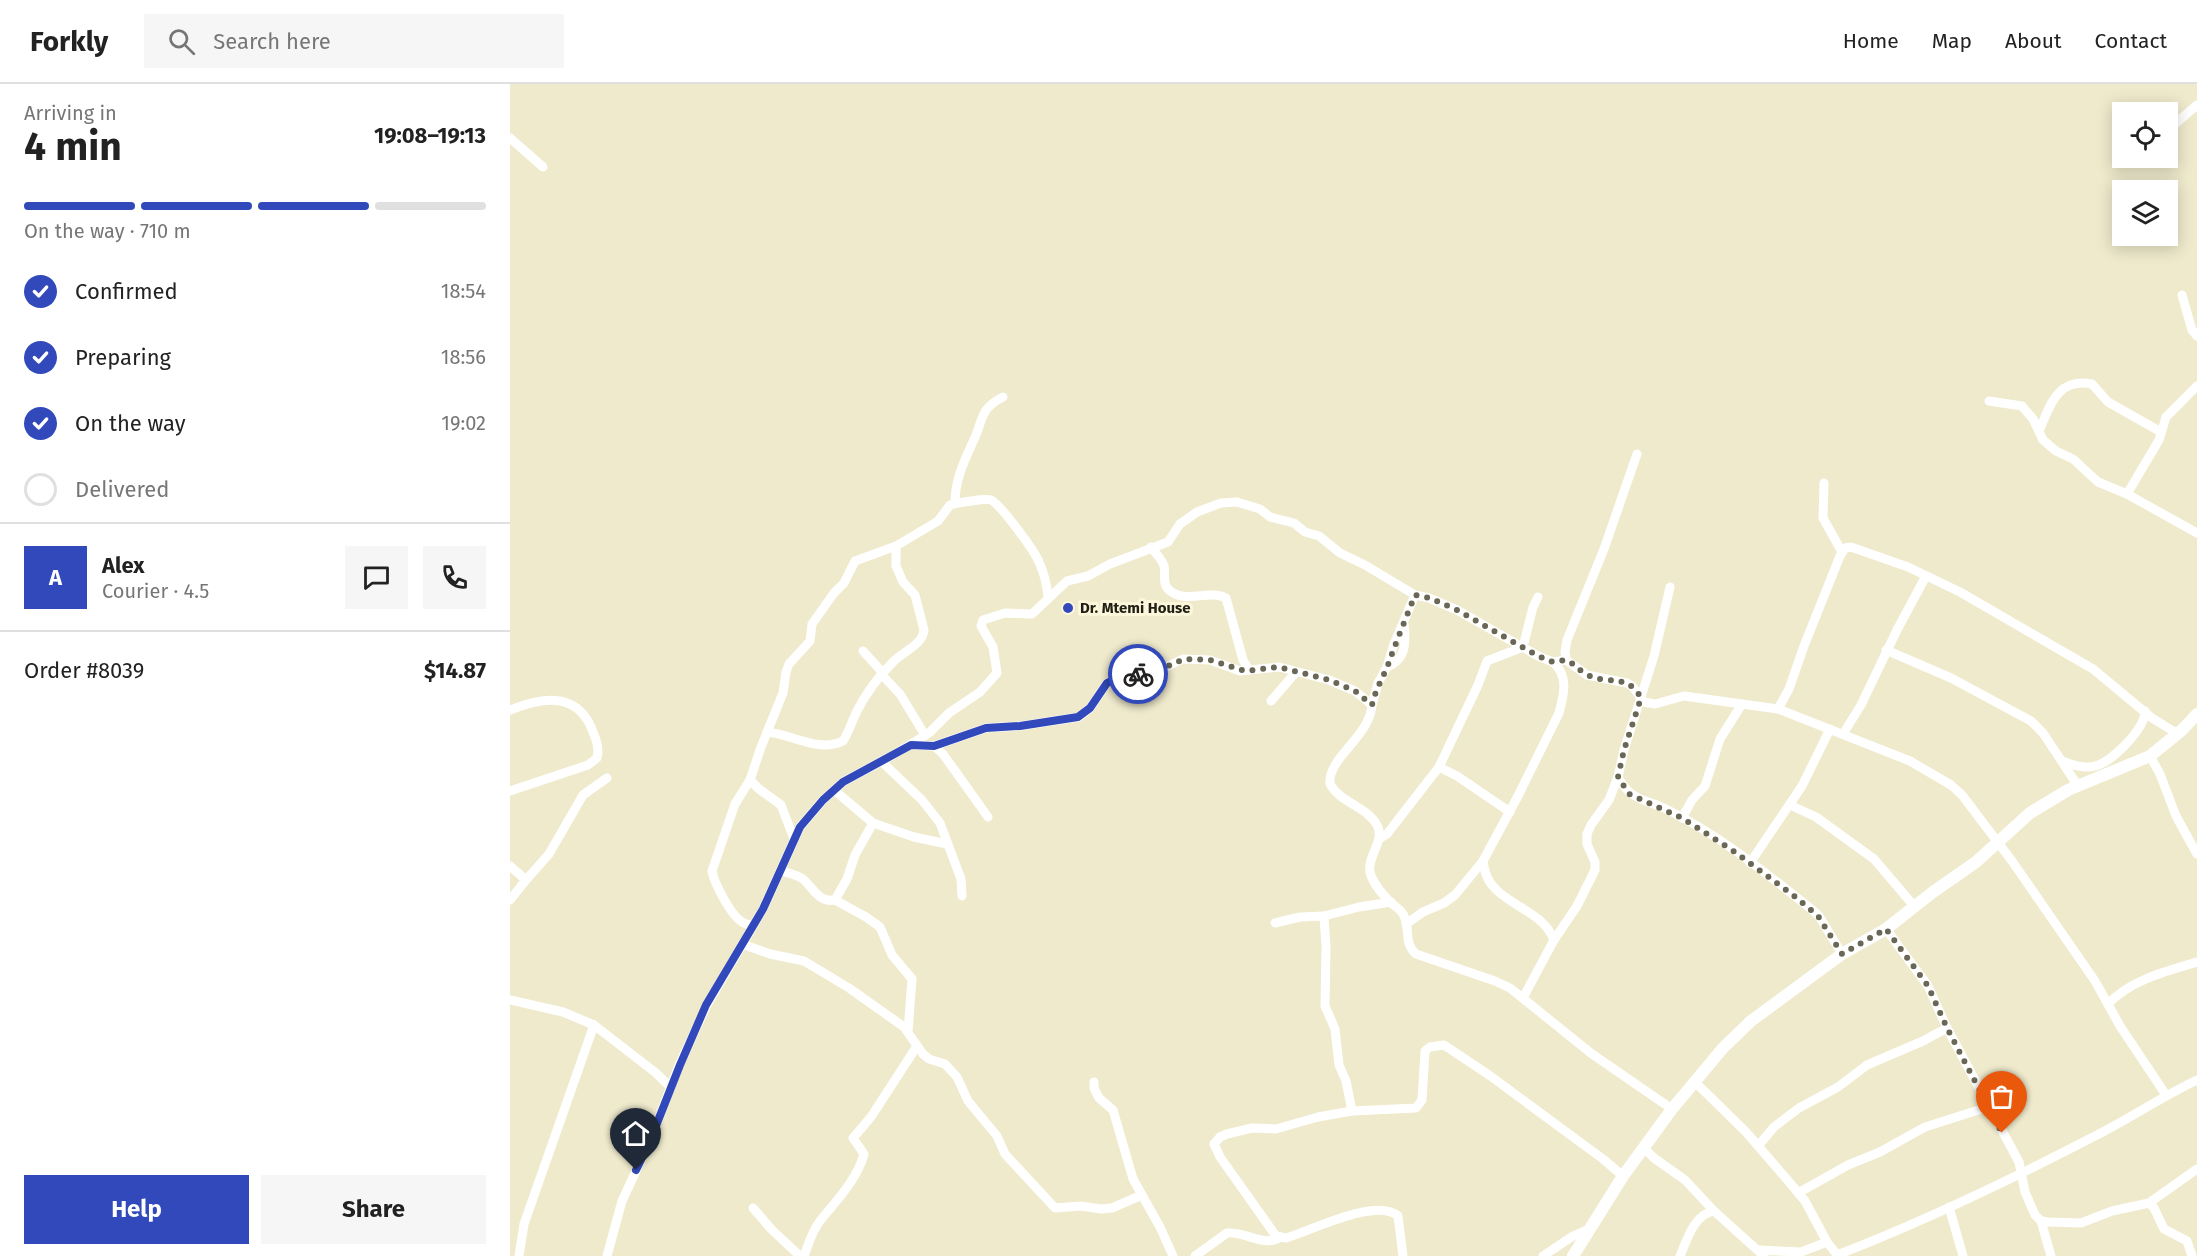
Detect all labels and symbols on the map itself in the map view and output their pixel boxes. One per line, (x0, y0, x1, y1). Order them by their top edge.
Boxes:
place label: Dr. Mtemi House (1080, 599, 1191, 617)
marker: Dr. Mtemi House (1061, 601, 1075, 615)
courier (1108, 644, 1168, 704)
pin (1976, 1071, 2027, 1133)
pin (610, 1108, 661, 1170)

